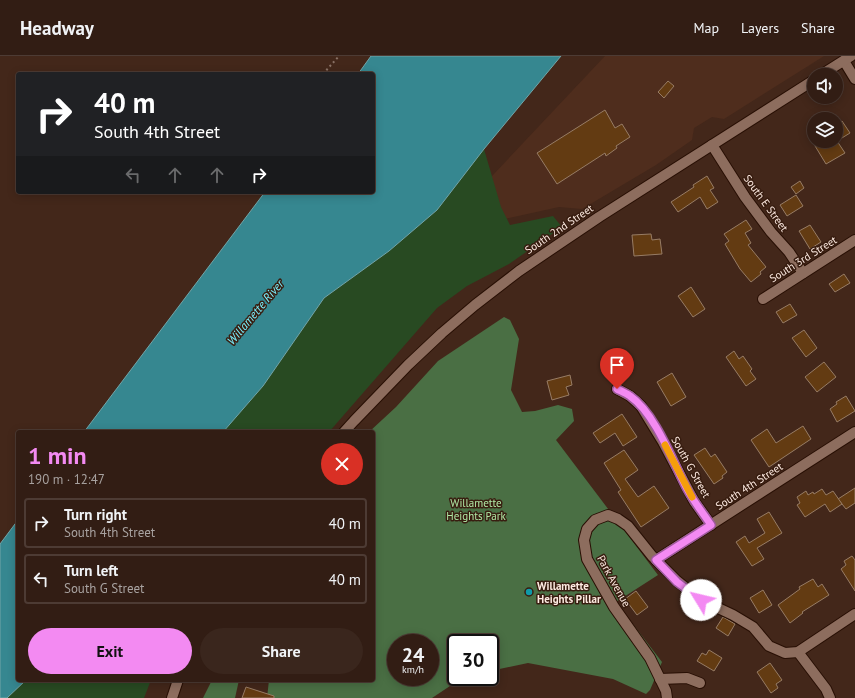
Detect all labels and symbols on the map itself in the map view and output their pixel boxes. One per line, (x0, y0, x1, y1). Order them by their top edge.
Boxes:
street label: South E Street (741, 172, 792, 235)
street label: South 2nd Street (522, 201, 596, 257)
street label: South 3rd Street (767, 233, 840, 285)
water label: Willamette River (223, 276, 287, 348)
pin (600, 348, 634, 389)
street label: South G Street (668, 434, 714, 500)
street label: South 4th Street (713, 459, 785, 513)
park label: Willamette Heights Park (446, 496, 506, 523)
street label: Park Avenue (594, 553, 634, 610)
place label: Willamette Heights Pillar (537, 579, 601, 606)
position arrow (680, 579, 722, 621)
marker: Willamette Heights Pillar (524, 587, 534, 597)
speed limit sign: 30 (447, 634, 499, 686)

